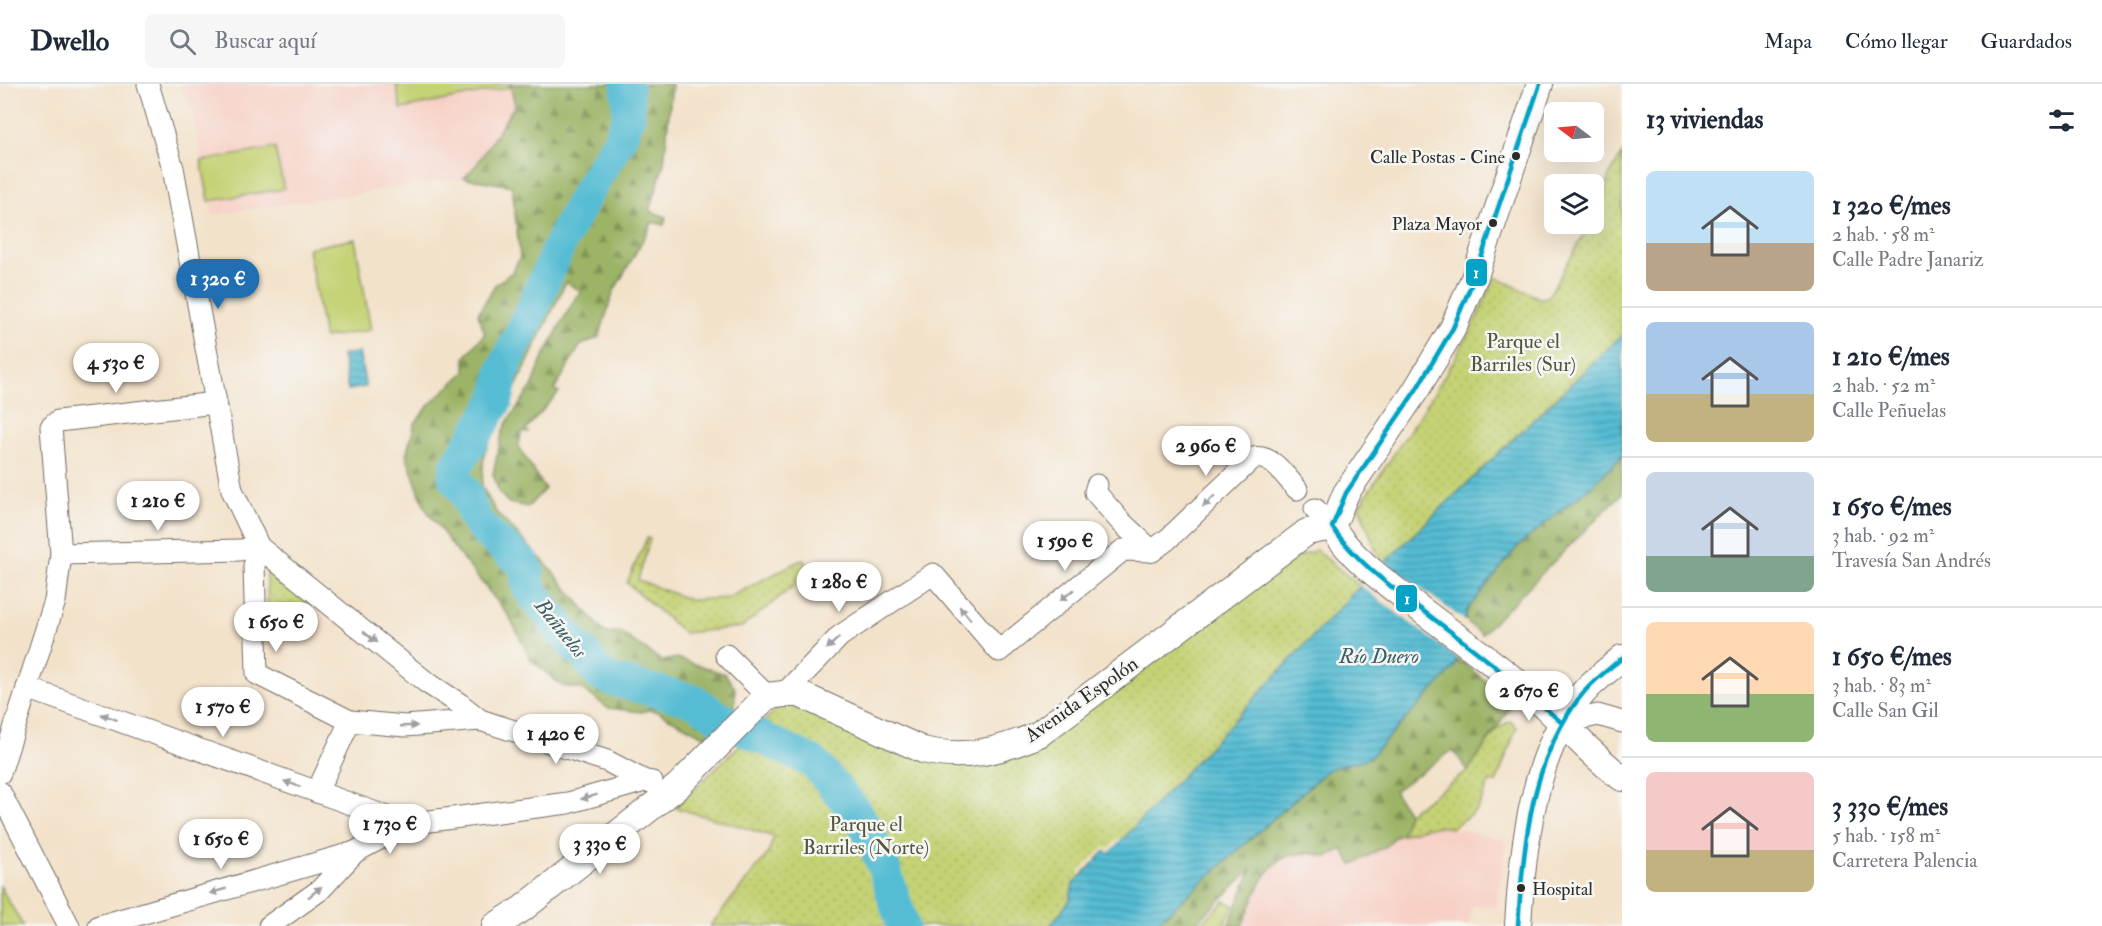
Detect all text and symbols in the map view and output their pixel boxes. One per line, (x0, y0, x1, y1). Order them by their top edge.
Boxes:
search box (145, 14, 565, 68)
text: Dwello (30, 24, 109, 59)
icon: search (166, 25, 199, 58)
text: Buscar aquí (214, 27, 316, 55)
text: Mapa (1764, 28, 1812, 55)
text: Cómo llegar (1845, 28, 1948, 55)
text: Guardados (1981, 28, 2072, 55)
north arrow (1544, 102, 1604, 162)
map controls (1544, 102, 1604, 234)
text: 13 viviendas (1646, 104, 1763, 136)
icon: filters (2045, 104, 2078, 137)
place label: Calle Postas - Cine (1370, 146, 1505, 169)
marker: Calle Postas - Cine (1510, 150, 1522, 162)
button: layers (1544, 174, 1604, 234)
text: 1 320 €/mes (1832, 190, 1951, 222)
icon: home (1694, 195, 1766, 267)
place label: Plaza Mayor (1392, 213, 1482, 236)
marker: Plaza Mayor (1487, 217, 1499, 229)
text: 2 hab. · 58 m² (1832, 222, 1935, 247)
text: Calle Padre Janariz (1832, 247, 1984, 272)
line badge: 1 (1465, 258, 1488, 287)
pin: 1 320 € (163, 259, 273, 310)
text: 1 (1473, 263, 1479, 283)
text: 1 320 € (190, 266, 246, 291)
park label: Parque el Barriles (Sur) (1470, 329, 1576, 377)
text: 1 210 €/mes (1832, 341, 1950, 373)
pin: 4 530 € (61, 343, 171, 394)
icon: home (1694, 346, 1766, 418)
text: 4 530 € (87, 350, 145, 375)
text: 2 hab. · 52 m² (1832, 373, 1935, 398)
text: Calle Peñuelas (1832, 398, 1946, 423)
pin: 2 960 € (1151, 426, 1261, 477)
text: 2 960 € (1176, 433, 1236, 458)
pin: 1 210 € (103, 481, 213, 532)
text: 1 210 € (131, 488, 185, 513)
text: 1 650 €/mes (1832, 491, 1952, 523)
one-way arrow (1202, 494, 1216, 508)
icon: home (1694, 496, 1766, 568)
pin: 1 590 € (1010, 521, 1120, 572)
text: 3 hab. · 92 m² (1832, 523, 1934, 548)
text: 1 590 € (1037, 528, 1093, 553)
text: Travesía San Andrés (1832, 548, 1991, 573)
pin: 1 280 € (784, 562, 894, 613)
text: 1 280 € (810, 569, 868, 594)
line badge: 1 (1395, 584, 1418, 613)
one-way arrow (1059, 589, 1075, 602)
text: 1 (1404, 589, 1410, 609)
water label: Bañuelos (528, 592, 594, 664)
pin: 1 650 € (221, 602, 331, 653)
one-way arrow (959, 606, 972, 621)
text: 1 650 € (248, 609, 304, 634)
one-way arrow (362, 630, 377, 643)
one-way arrow (825, 636, 840, 650)
text: 1 650 €/mes (1832, 641, 1952, 673)
water label: Río Duero (1338, 643, 1419, 670)
icon: home (1694, 646, 1766, 718)
street label: Avenida Espolón (1019, 651, 1143, 749)
pin: 2 670 € (1474, 671, 1584, 722)
text: 3 hab. · 83 m² (1832, 673, 1931, 698)
text: 2 670 € (1499, 678, 1559, 703)
pin: 1 570 € (168, 687, 278, 738)
text: 1 570 € (195, 694, 251, 719)
text: Calle San Gil (1832, 698, 1939, 723)
one-way arrow (100, 712, 118, 722)
pin: 1 420 € (501, 714, 611, 765)
one-way arrow (399, 721, 418, 730)
text: 1 420 € (527, 721, 585, 746)
one-way arrow (283, 778, 301, 788)
text: 3 330 €/mes (1832, 791, 1948, 823)
one-way arrow (580, 793, 598, 803)
icon: home (1694, 796, 1766, 868)
pin: 1 730 € (335, 804, 445, 855)
text: 1 730 € (363, 811, 417, 836)
park label: Parque el Barriles (Norte) (803, 812, 929, 860)
pin: 1 650 € (166, 819, 276, 870)
text: 5 hab. · 158 m² (1832, 823, 1940, 848)
pin: 3 330 € (545, 824, 655, 875)
text: 1 650 € (193, 826, 249, 851)
text: 3 330 € (573, 831, 627, 856)
text: Carretera Palencia (1832, 848, 1977, 873)
place label: Hospital (1532, 878, 1593, 901)
marker: Hospital (1515, 882, 1527, 894)
one-way arrow (307, 886, 323, 899)
one-way arrow (209, 887, 227, 896)

